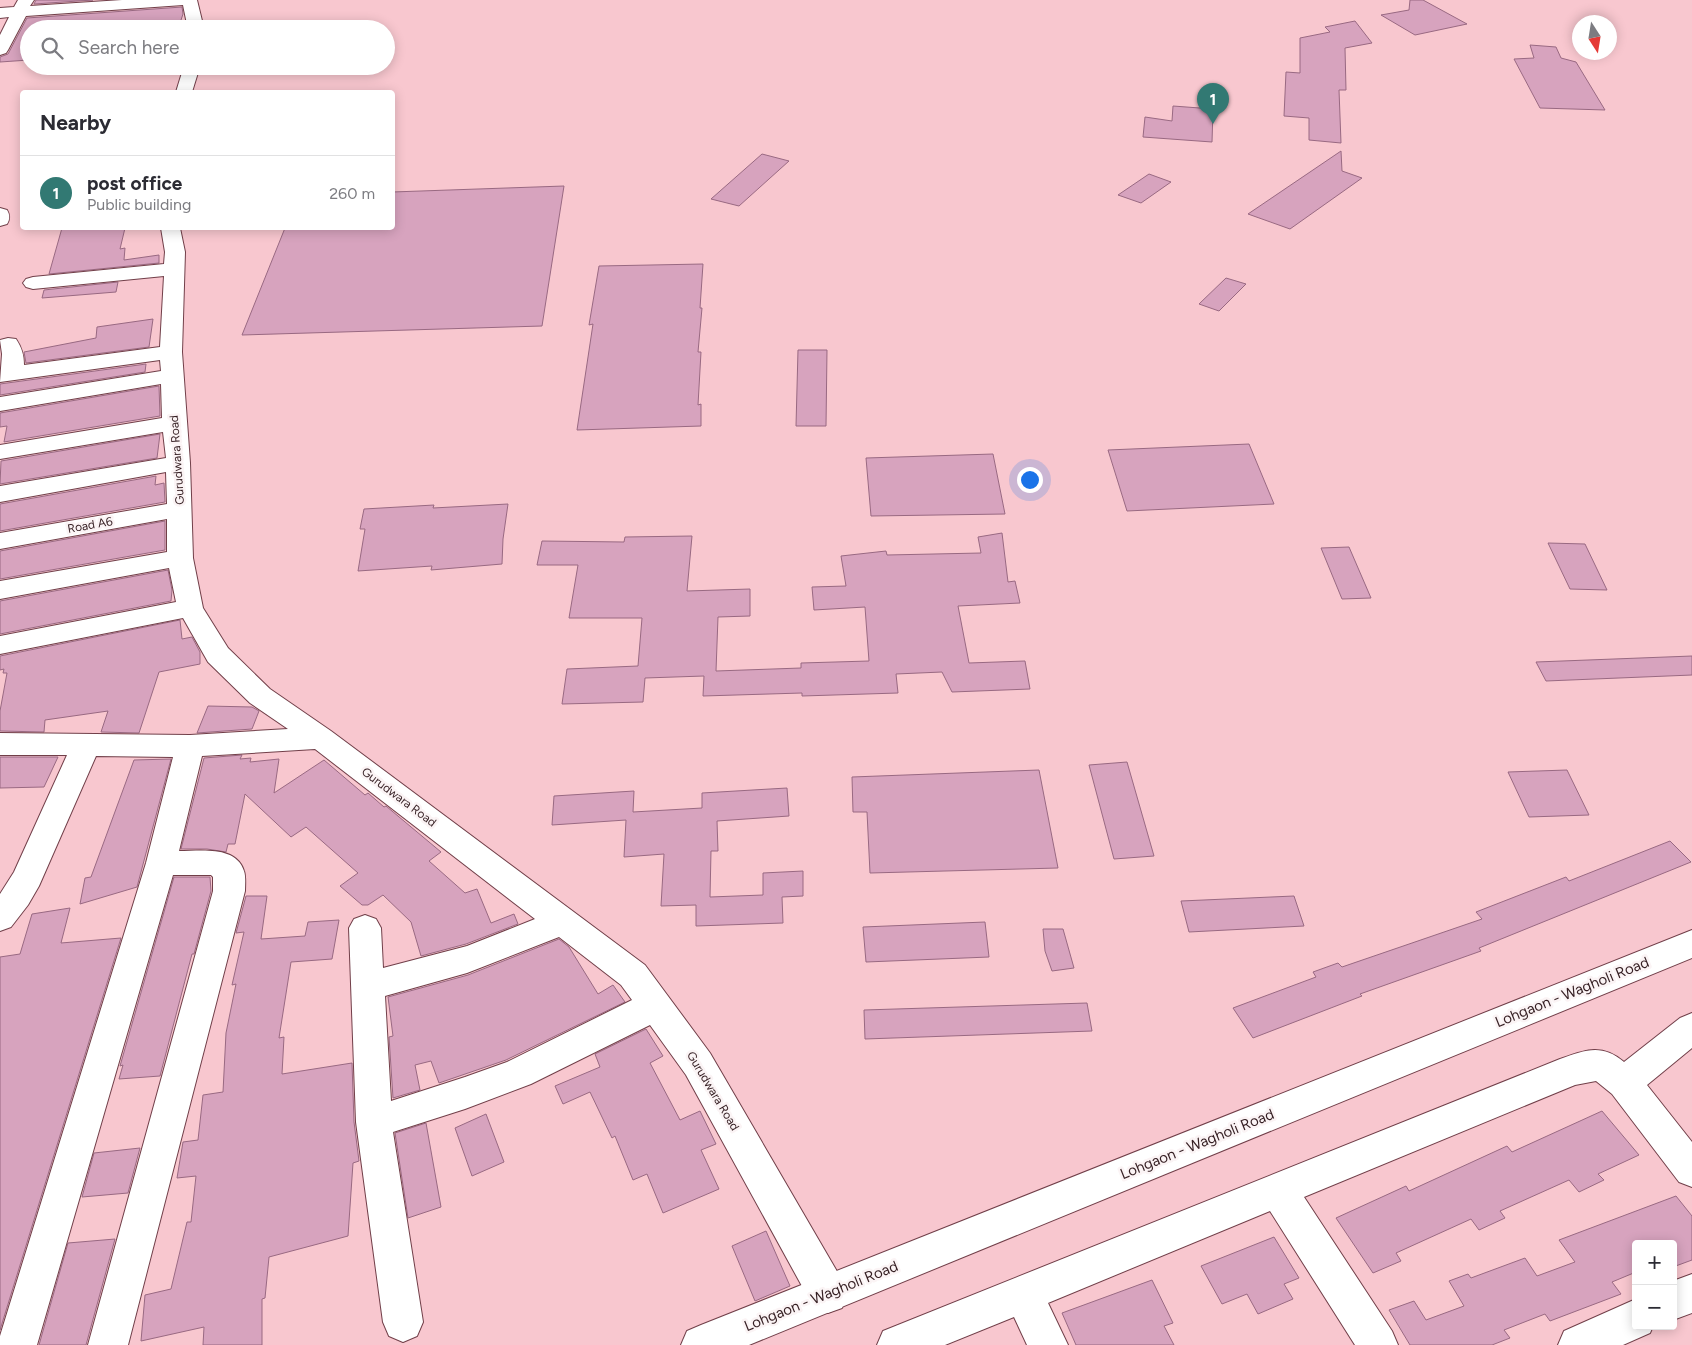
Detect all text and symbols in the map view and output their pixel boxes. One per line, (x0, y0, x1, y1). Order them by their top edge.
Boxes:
north arrow (1572, 15, 1617, 60)
search box (20, 20, 395, 75)
icon: search (38, 34, 66, 62)
text: Search here (78, 36, 180, 59)
pin: 1 (1197, 83, 1229, 124)
text: Nearby (40, 110, 111, 135)
text: post office (87, 172, 182, 195)
text: 1 (53, 184, 59, 203)
text: 260 m (329, 184, 375, 203)
text: Public building (87, 195, 191, 214)
street label: Gurudwara Road (167, 415, 187, 505)
your location (1017, 467, 1043, 493)
street label: Road A6 (66, 514, 114, 536)
street label: Gurudwara Road (359, 764, 439, 830)
street label: Lohgaon - Wagholi Road (1492, 953, 1652, 1031)
street label: Gurudwara Road (684, 1049, 742, 1133)
street label: Lohgaon - Wagholi Road (1117, 1105, 1277, 1183)
map controls (1632, 1240, 1677, 1330)
button: + (1632, 1240, 1677, 1285)
street label: Lohgaon - Wagholi Road (741, 1257, 901, 1335)
button: − (1632, 1285, 1677, 1330)

